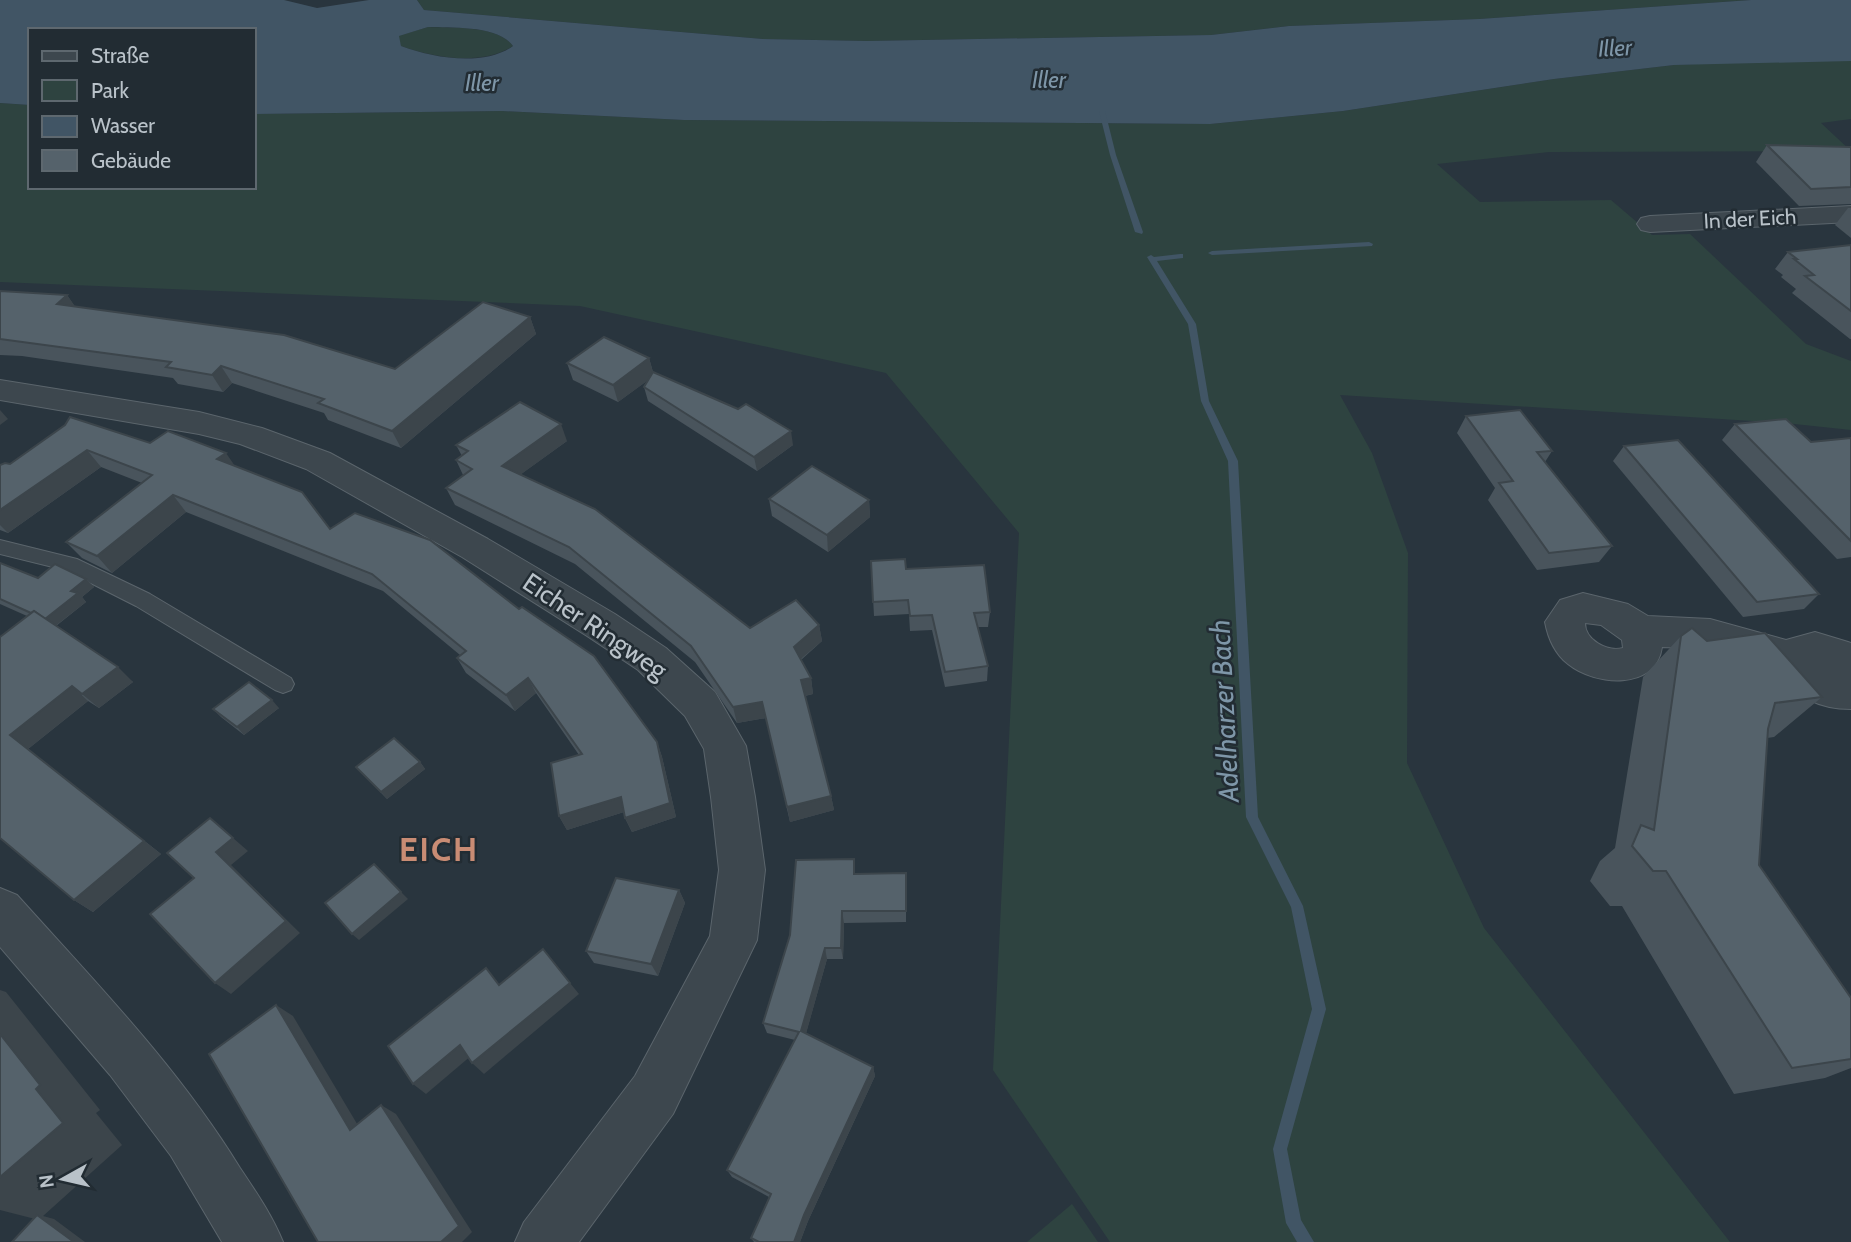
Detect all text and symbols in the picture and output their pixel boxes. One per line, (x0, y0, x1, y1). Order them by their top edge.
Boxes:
legend (28, 28, 256, 189)
water label: Iller (1597, 33, 1634, 63)
text: Straße (91, 43, 150, 68)
water label: Iller (1032, 66, 1067, 94)
water label: Iller (465, 69, 500, 97)
text: Park (91, 78, 129, 103)
text: Wasser (91, 113, 155, 138)
text: Gebäude (91, 148, 171, 173)
street label: In der Eich (1703, 204, 1797, 233)
street label: Eicher Ringweg (517, 566, 674, 687)
water label: Adelharzer Bach (1202, 619, 1246, 805)
district label: EICH (399, 829, 479, 869)
north arrow (28, 1144, 98, 1214)
text: N (34, 1173, 59, 1190)

